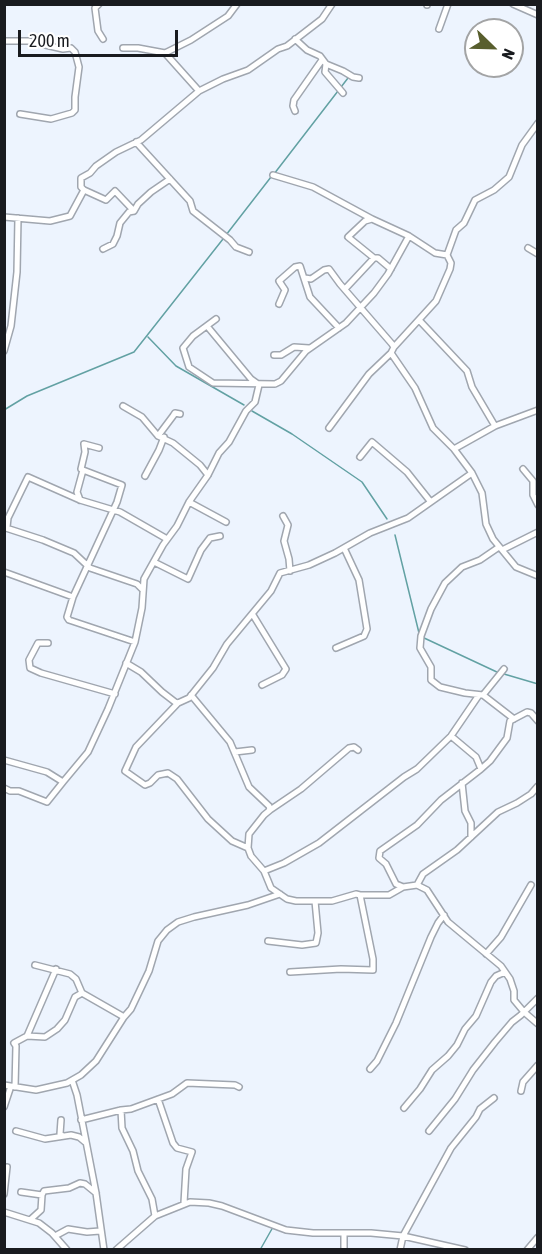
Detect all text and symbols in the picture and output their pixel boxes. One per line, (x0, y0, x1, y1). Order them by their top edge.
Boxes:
scale bar (21, 18, 182, 56)
north arrow (464, 18, 524, 78)
text: 200 m (29, 30, 70, 51)
text: N (499, 46, 519, 62)

